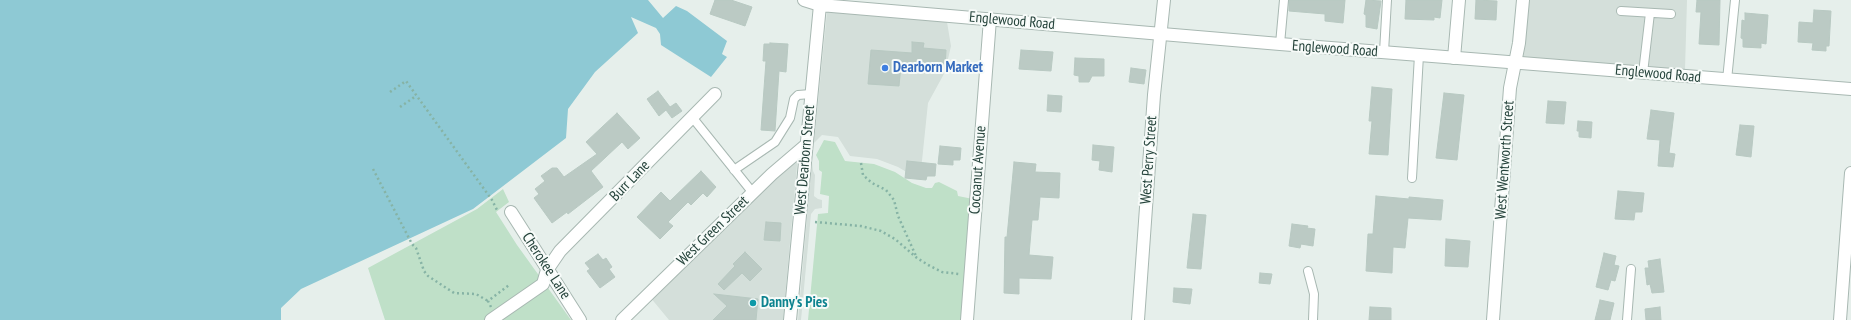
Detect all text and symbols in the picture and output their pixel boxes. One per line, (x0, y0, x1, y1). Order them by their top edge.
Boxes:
street label: Englewood Road (968, 8, 1056, 34)
street label: Englewood Road (1291, 37, 1379, 61)
place label: Dearborn Market (893, 59, 983, 77)
street label: Englewood Road (1614, 61, 1702, 87)
marker: Dearborn Market (880, 63, 890, 73)
street label: West Wentworth Street (1492, 100, 1518, 220)
street label: West Dearborn Street (791, 104, 819, 216)
street label: West Perry Street (1137, 115, 1161, 205)
street label: Cocoanut Avenue (966, 125, 990, 215)
street label: Burr Lane (606, 157, 654, 205)
street label: West Green Street (673, 192, 753, 270)
street label: Cherokee Lane (518, 229, 574, 303)
place label: Danny's Pies (761, 294, 828, 312)
marker: Danny's Pies (748, 298, 758, 308)

